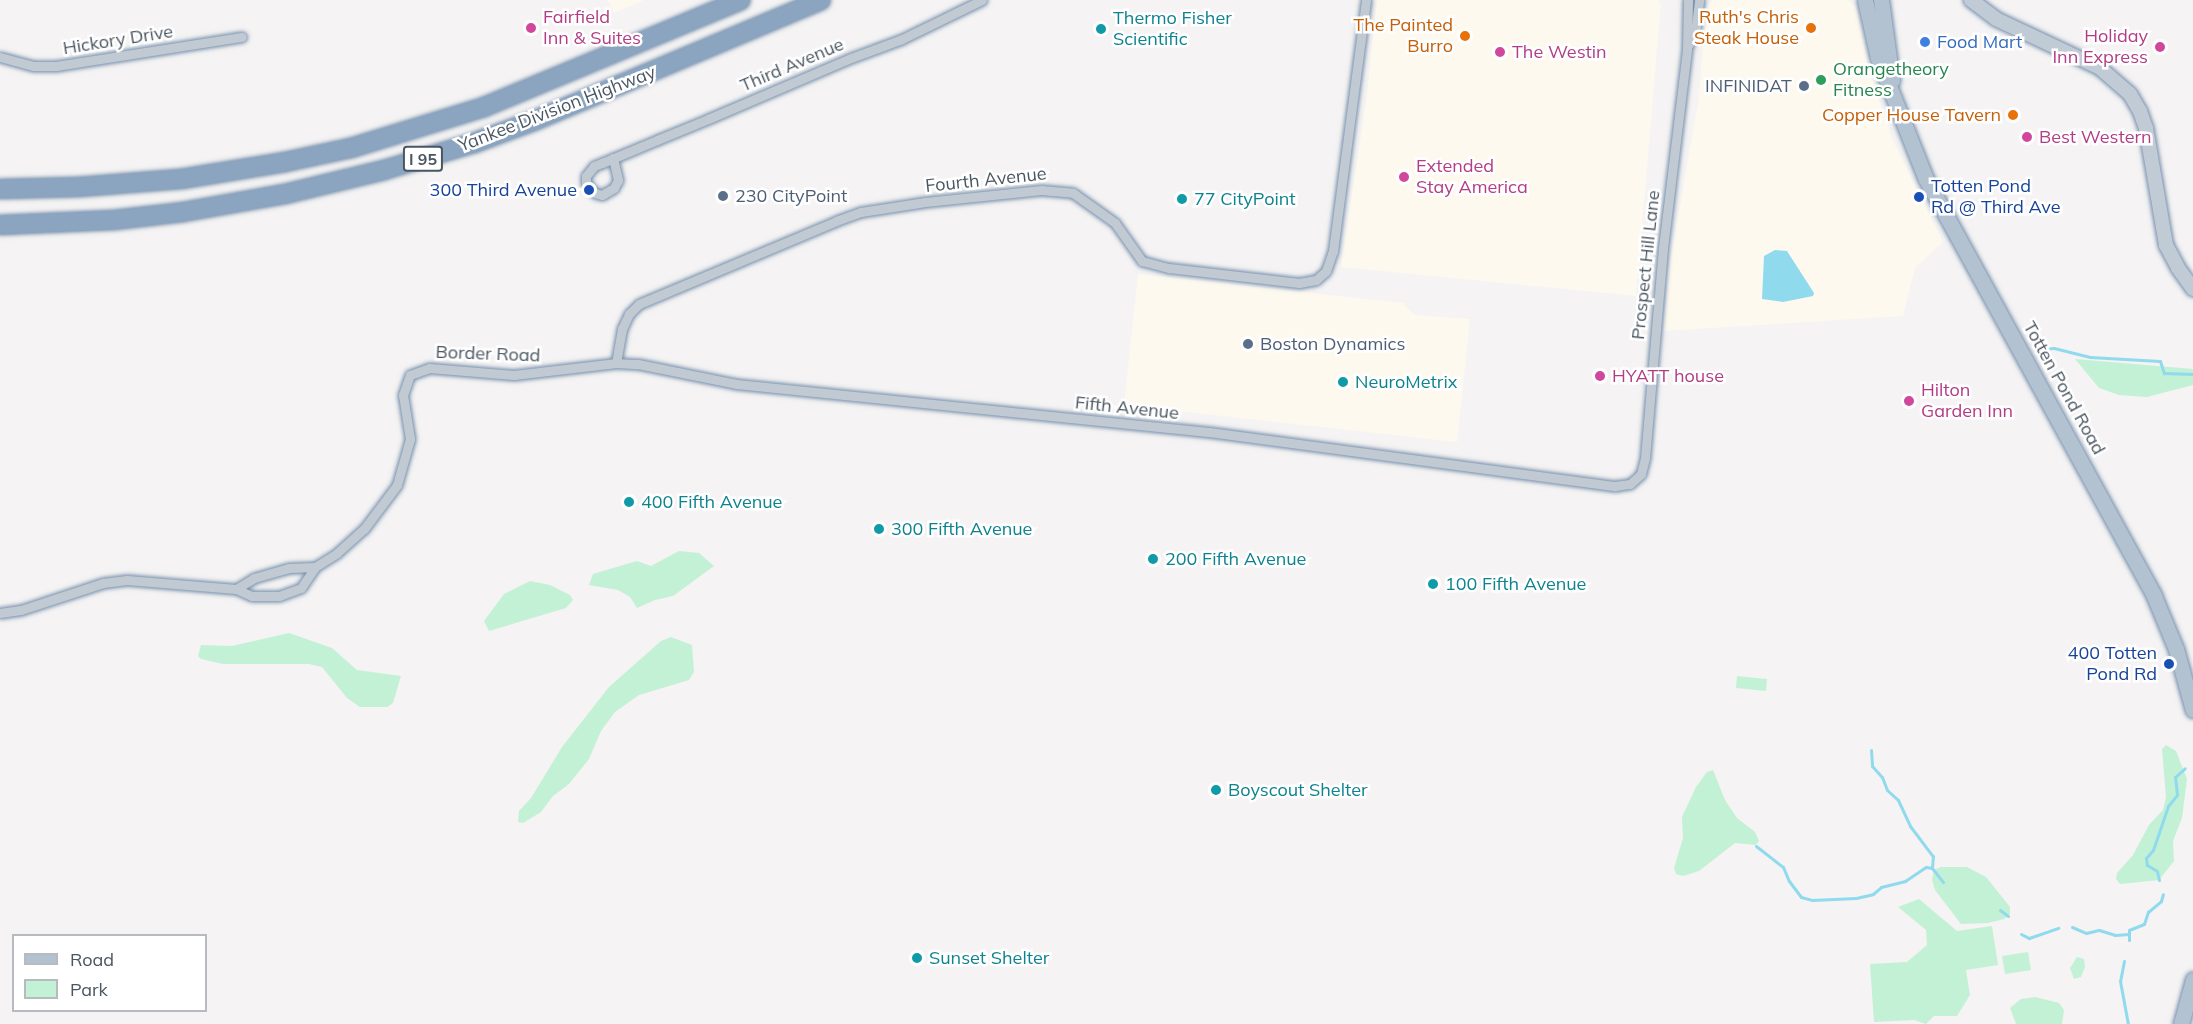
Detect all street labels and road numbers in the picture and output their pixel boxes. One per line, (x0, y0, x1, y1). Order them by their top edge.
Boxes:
street label: Hickory Drive (61, 21, 175, 59)
street label: Third Avenue (737, 34, 847, 96)
street label: Yankee Division Highway (455, 61, 659, 157)
road number: I 95 (402, 146, 444, 172)
street label: Fourth Avenue (924, 163, 1048, 197)
street label: Prospect Hill Lane (1627, 189, 1665, 341)
street label: Totten Pond Road (2018, 318, 2110, 458)
street label: Border Road (435, 341, 541, 367)
street label: Fifth Avenue (1074, 392, 1180, 424)

